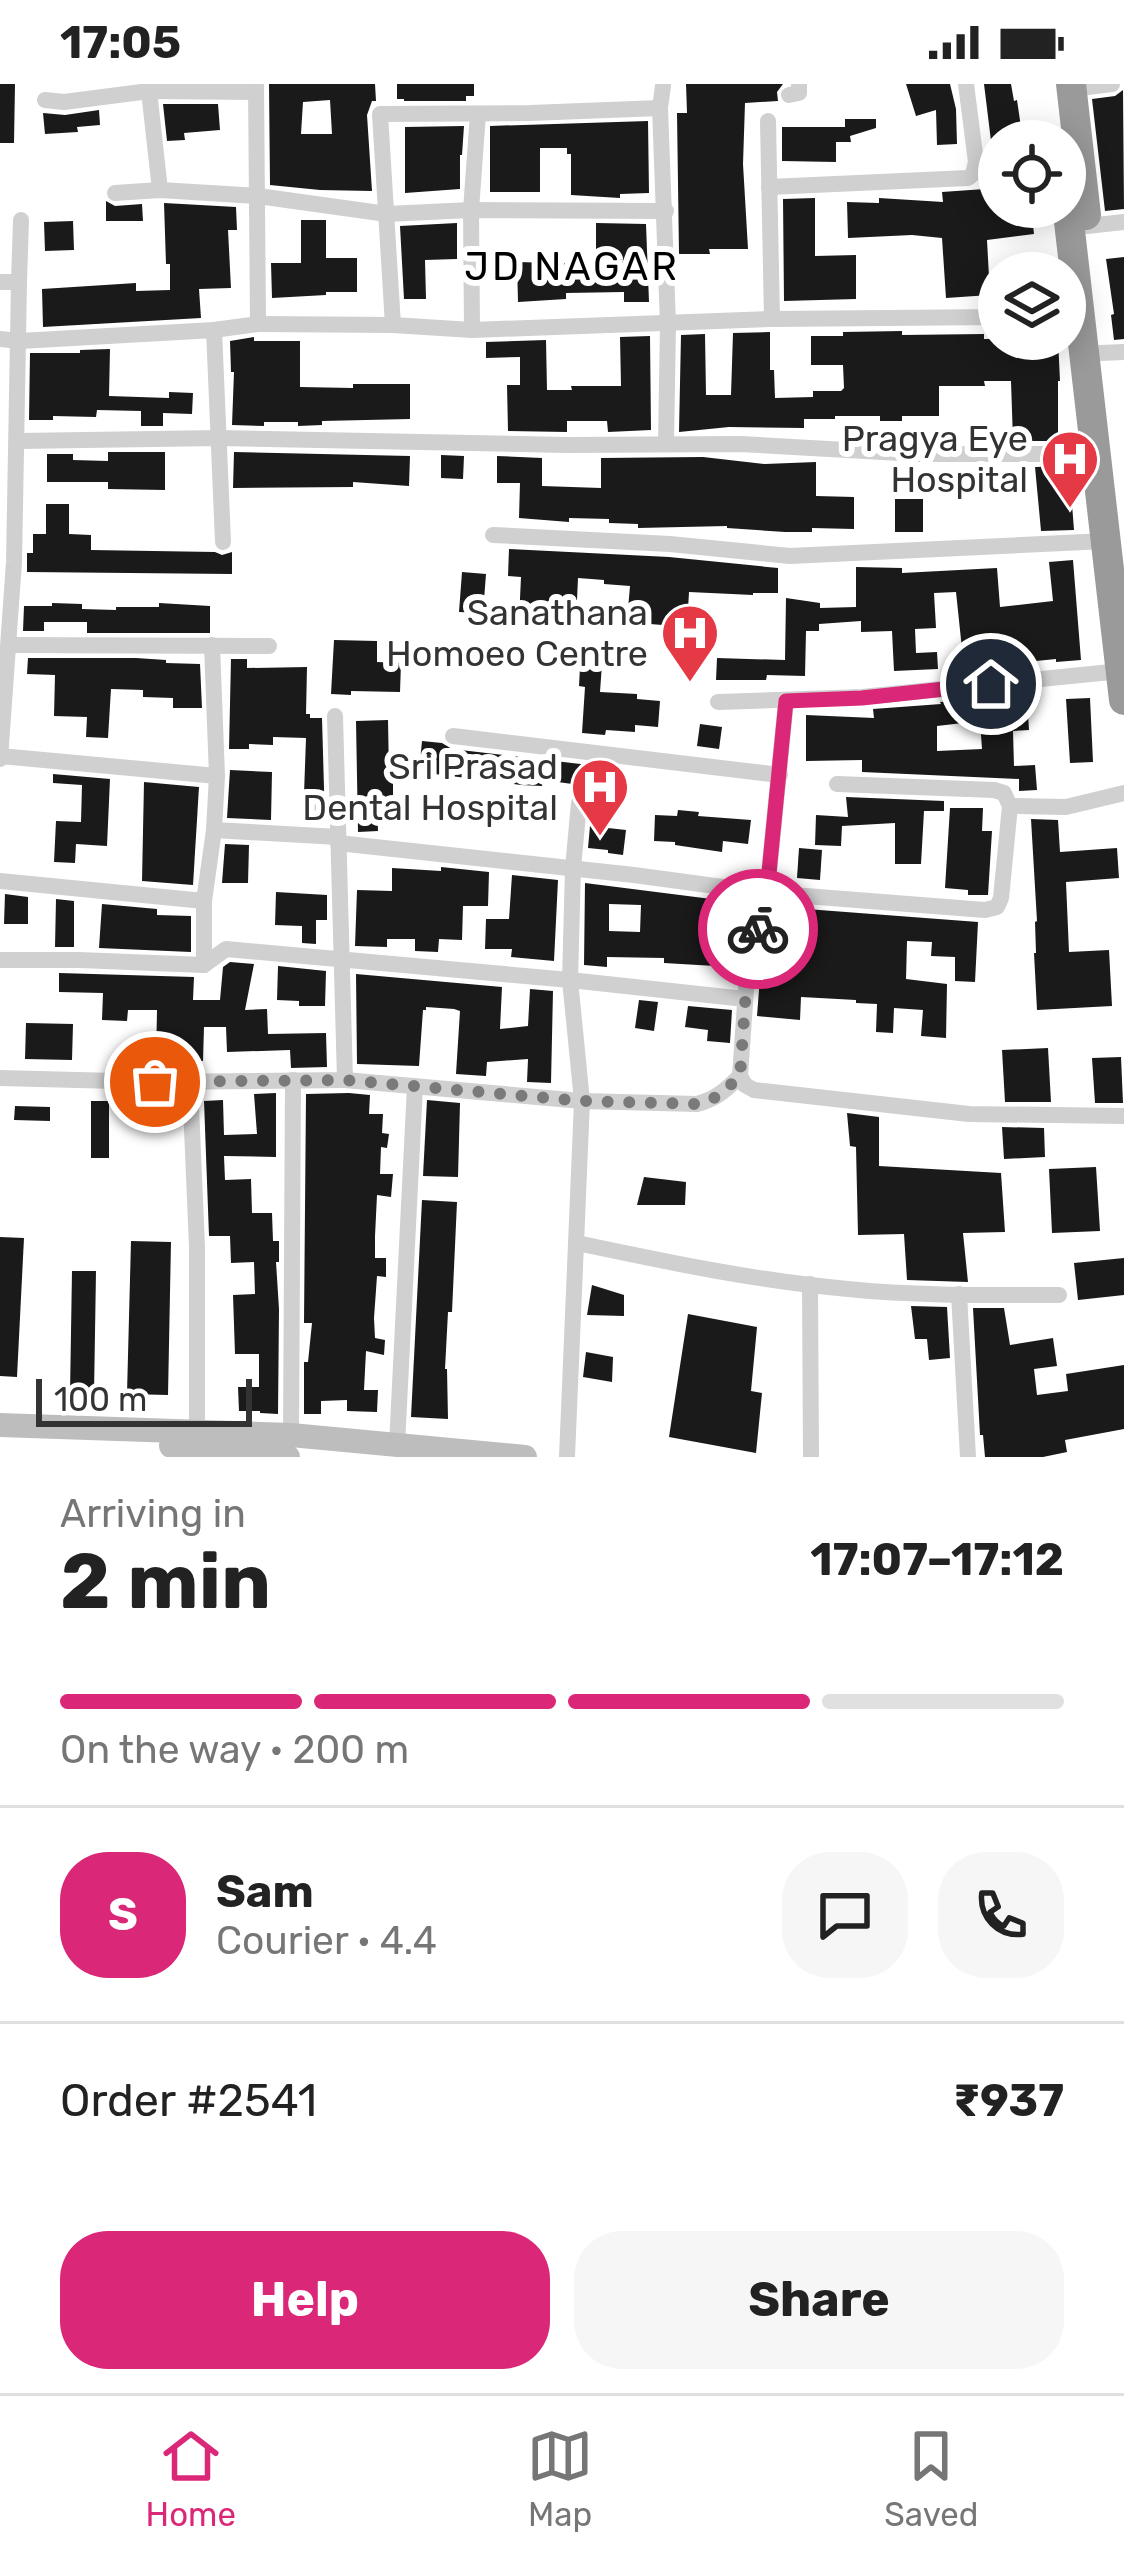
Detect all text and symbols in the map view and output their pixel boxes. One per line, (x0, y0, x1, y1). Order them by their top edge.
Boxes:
text: 17:05 (60, 16, 181, 69)
map controls (978, 120, 1086, 360)
button: locate (978, 120, 1086, 228)
district label: JD NAGAR (464, 244, 680, 290)
button: layers (978, 252, 1086, 360)
place label: Pragya Eye Hospital (842, 417, 1028, 501)
hospital icon: Pragya Eye Hospital (1039, 428, 1101, 510)
place label: Sanathana Homoeo Centre (386, 591, 648, 675)
hospital icon: Sanathana Homoeo Centre (659, 602, 721, 684)
pin (940, 633, 1042, 735)
icon: home (958, 651, 1024, 717)
place label: Sri Prasad Dental Hospital (302, 745, 558, 829)
hospital icon: Sri Prasad Dental Hospital (569, 756, 631, 838)
courier (698, 869, 818, 989)
icon: bike (725, 896, 791, 962)
pin (104, 1031, 206, 1133)
icon: bag (122, 1049, 188, 1115)
scale bar (36, 1373, 252, 1426)
text: 100 m (54, 1380, 147, 1419)
text: Arriving in (60, 1491, 246, 1537)
text: 17:07–17:12 (810, 1533, 1064, 1586)
text: 2 min (60, 1535, 271, 1628)
text: On the way · 200 m (60, 1727, 409, 1773)
button: chat (782, 1852, 908, 1978)
button: phone (938, 1852, 1064, 1978)
text: Sam (216, 1865, 314, 1918)
text: S (108, 1888, 138, 1941)
text: Courier · 4.4 (216, 1918, 437, 1964)
text: Order #2541 (60, 2074, 317, 2127)
text: ₹937 (953, 2074, 1064, 2127)
button: Help (60, 2231, 550, 2369)
button: Share (574, 2231, 1064, 2369)
tab: Home (146, 2423, 236, 2534)
tab: Map (527, 2423, 593, 2534)
tab: Saved (884, 2423, 978, 2534)

